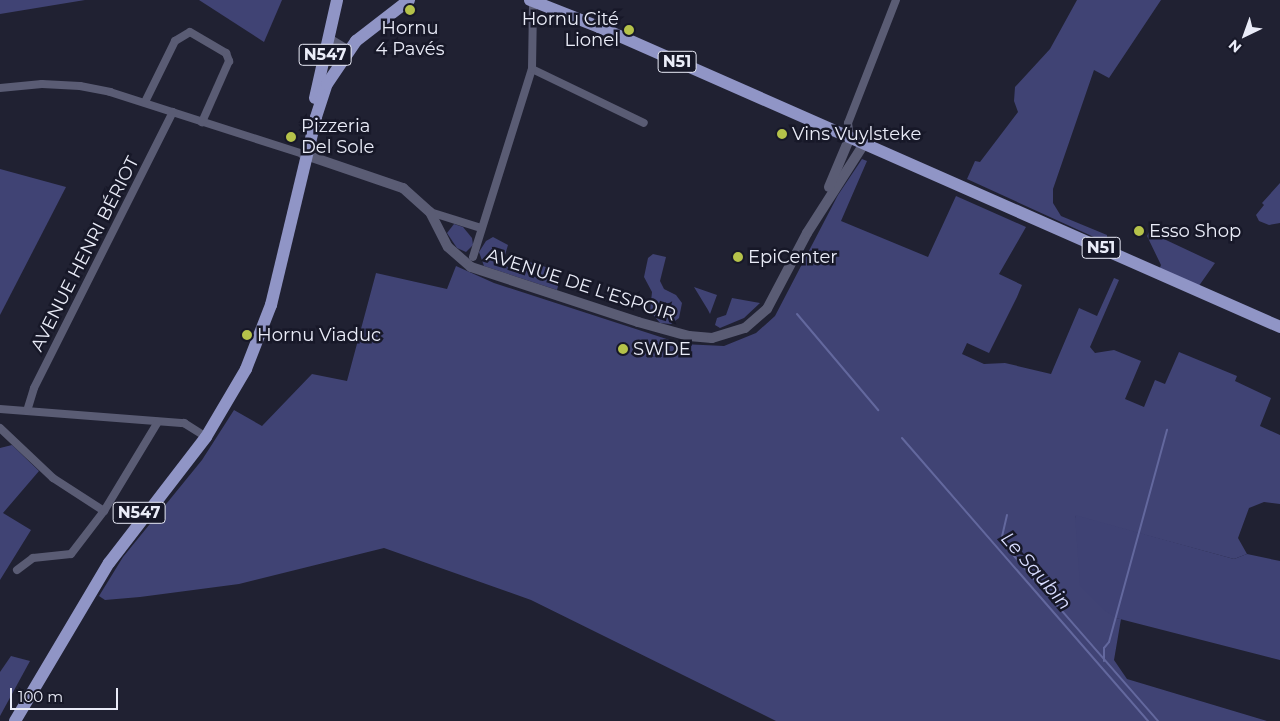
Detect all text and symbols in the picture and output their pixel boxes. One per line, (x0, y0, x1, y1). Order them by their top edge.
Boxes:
marker: Hornu 4 Pavés (404, 4, 416, 16)
place label: Hornu Cité Lionel (522, 9, 619, 52)
north arrow (1220, 10, 1270, 60)
place label: Hornu 4 Pavés (376, 18, 444, 60)
marker: Hornu Cité Lionel (623, 24, 635, 36)
text: N (1225, 36, 1245, 57)
road number: N547 (298, 42, 352, 68)
road number: N51 (657, 48, 697, 76)
place label: Pizzeria Del Sole (301, 116, 374, 158)
place label: Vins Vuylsteke (792, 123, 921, 145)
marker: Vins Vuylsteke (776, 128, 788, 140)
marker: Pizzeria Del Sole (285, 131, 297, 143)
street label: AVENUE HENRI BÉRIOT (26, 153, 144, 355)
place label: Esso Shop (1149, 220, 1241, 242)
marker: Esso Shop (1133, 225, 1145, 237)
road number: N51 (1081, 234, 1121, 262)
street label: AVENUE DE L'ESPOIR (484, 244, 678, 326)
place label: EpiCenter (748, 246, 838, 268)
marker: EpiCenter (732, 251, 744, 263)
place label: Hornu Viaduc (257, 324, 381, 346)
marker: Hornu Viaduc (241, 329, 253, 341)
place label: SWDE (633, 338, 691, 360)
marker: SWDE (617, 343, 629, 355)
road number: N547 (112, 499, 166, 526)
water label: Le Saubin (996, 527, 1076, 615)
scale bar (12, 678, 120, 710)
text: 100 m (18, 687, 63, 706)

